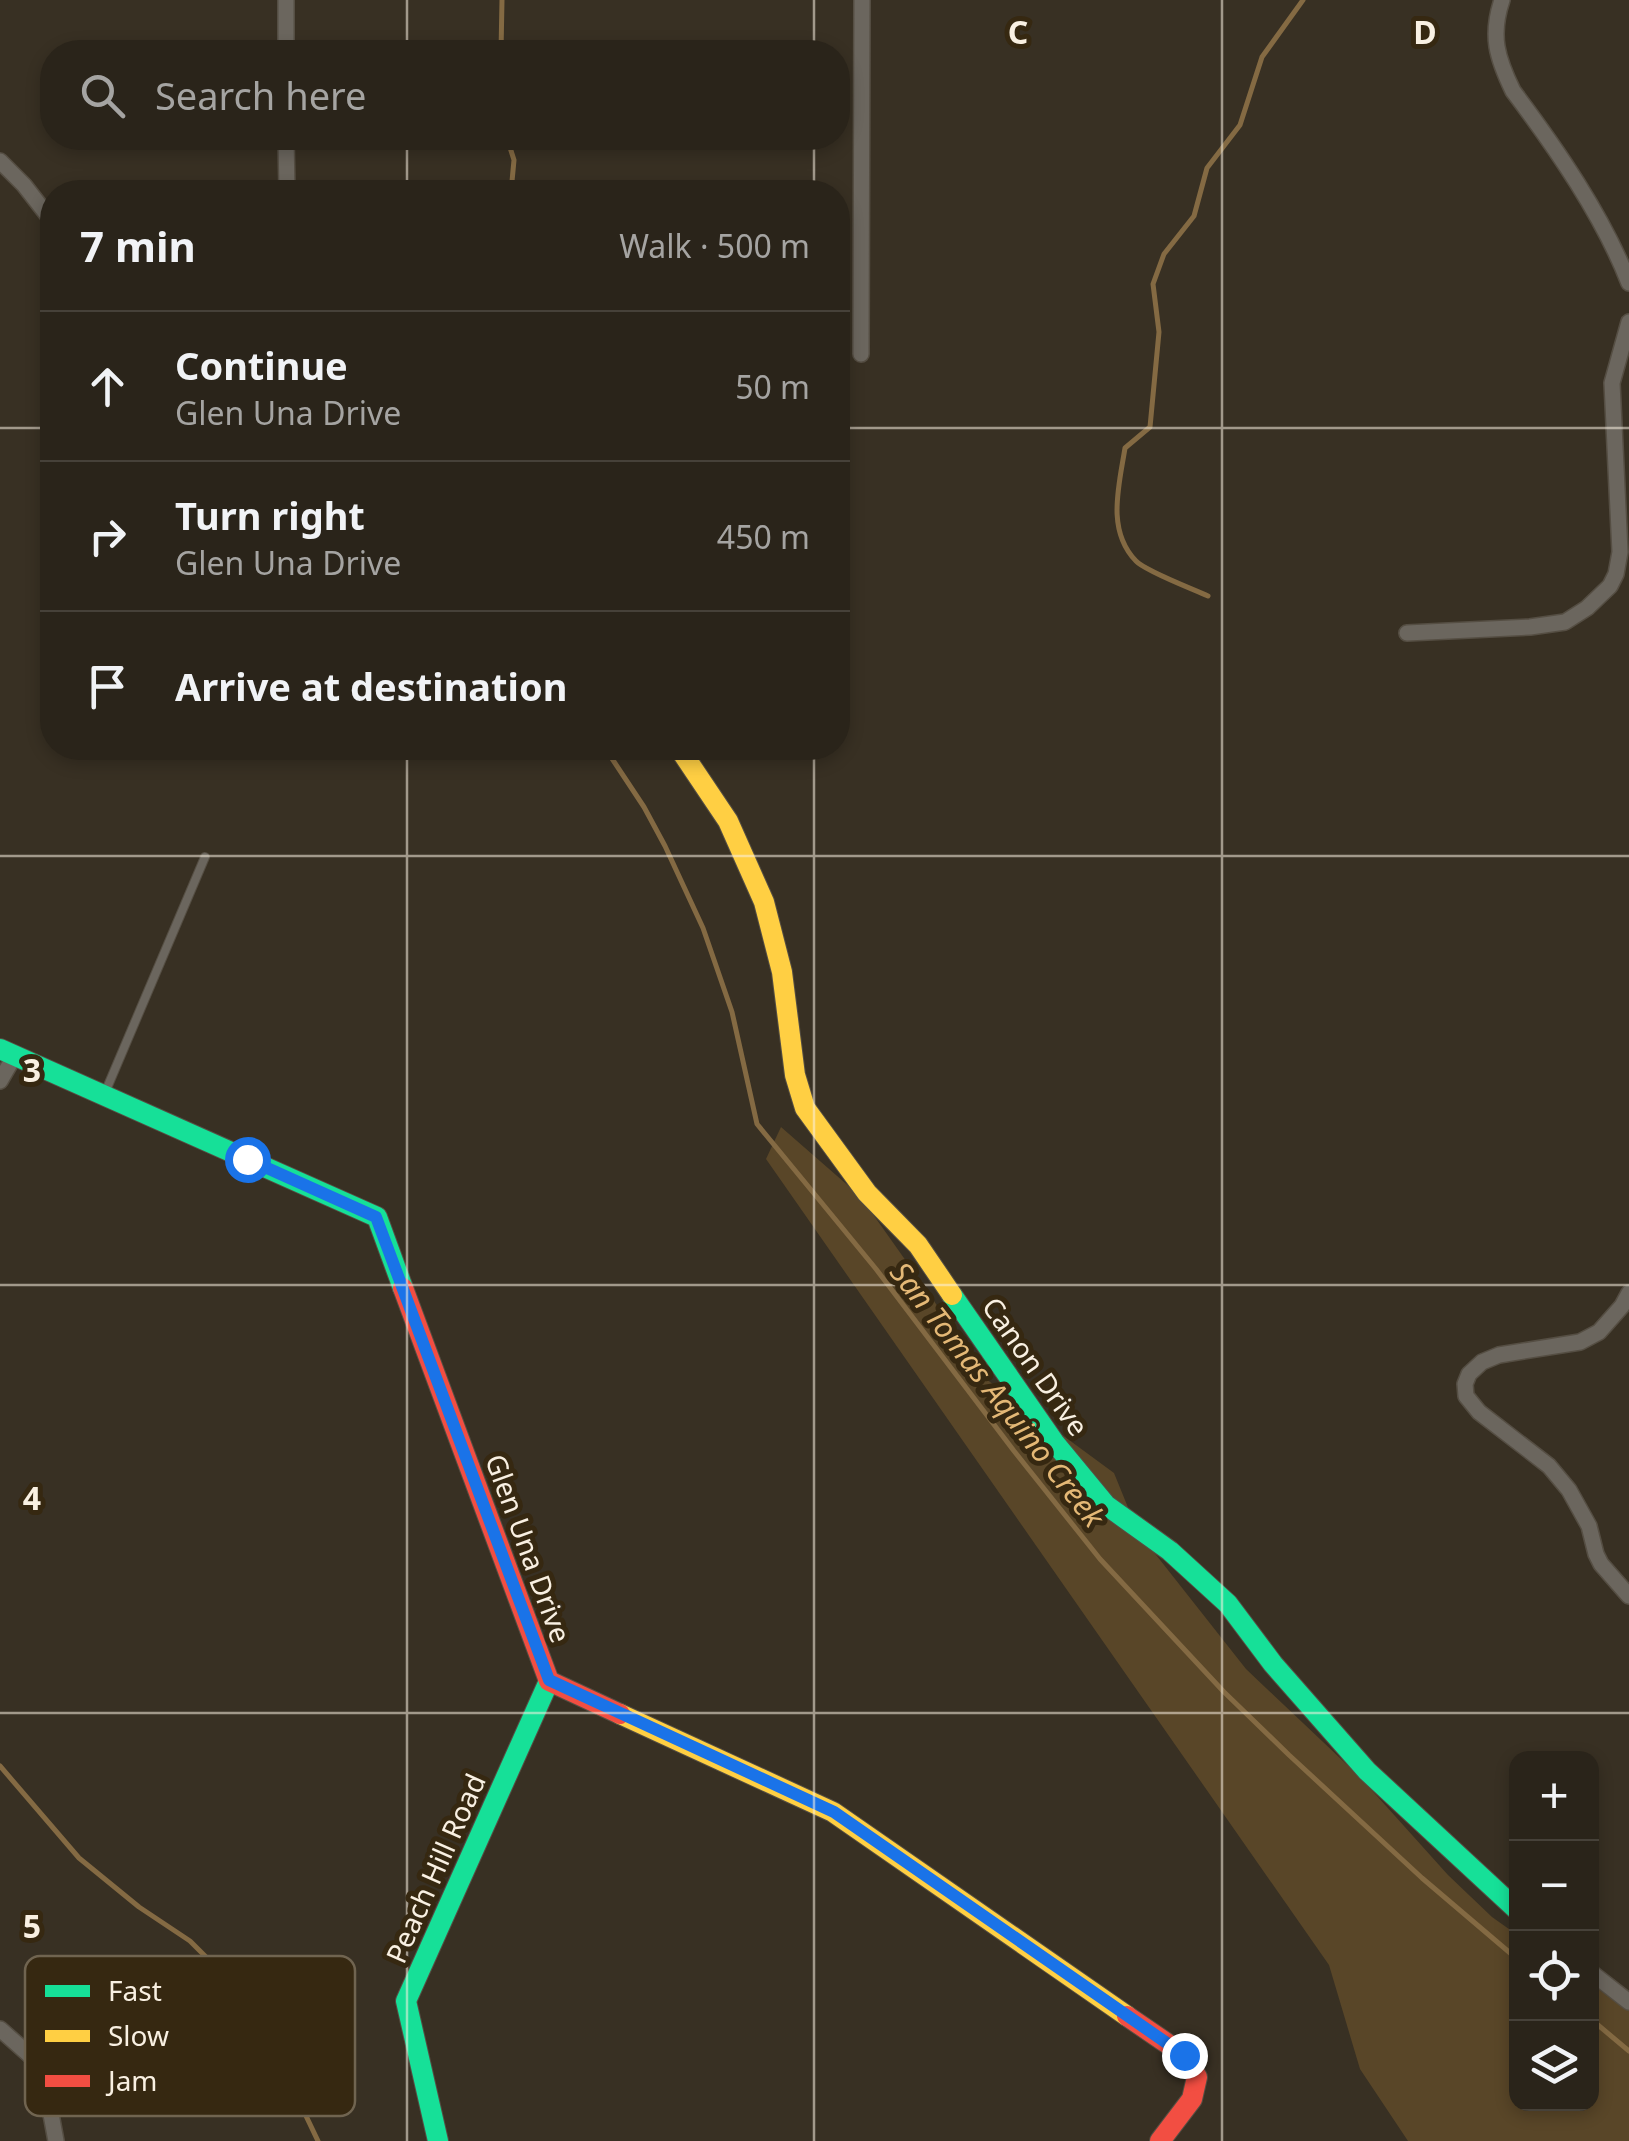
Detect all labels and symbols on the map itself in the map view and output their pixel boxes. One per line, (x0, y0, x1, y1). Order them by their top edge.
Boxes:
text: C (1008, 10, 1028, 53)
text: D (1413, 10, 1437, 53)
text: 3 (23, 1048, 41, 1091)
route start (225, 1137, 271, 1183)
water label: San Tomas Aquino Creek (881, 1253, 1115, 1536)
street label: Canon Drive (974, 1289, 1098, 1443)
street label: Glen Una Drive (477, 1448, 581, 1648)
text: 4 (23, 1476, 41, 1519)
street label: Peach Hill Road (376, 1767, 494, 1969)
text: 5 (23, 1904, 41, 1947)
legend (25, 1956, 355, 2116)
text: Fast (108, 1971, 162, 2009)
text: Slow (108, 2016, 169, 2054)
route end (1162, 2033, 1208, 2079)
text: Jam (105, 2061, 158, 2099)

